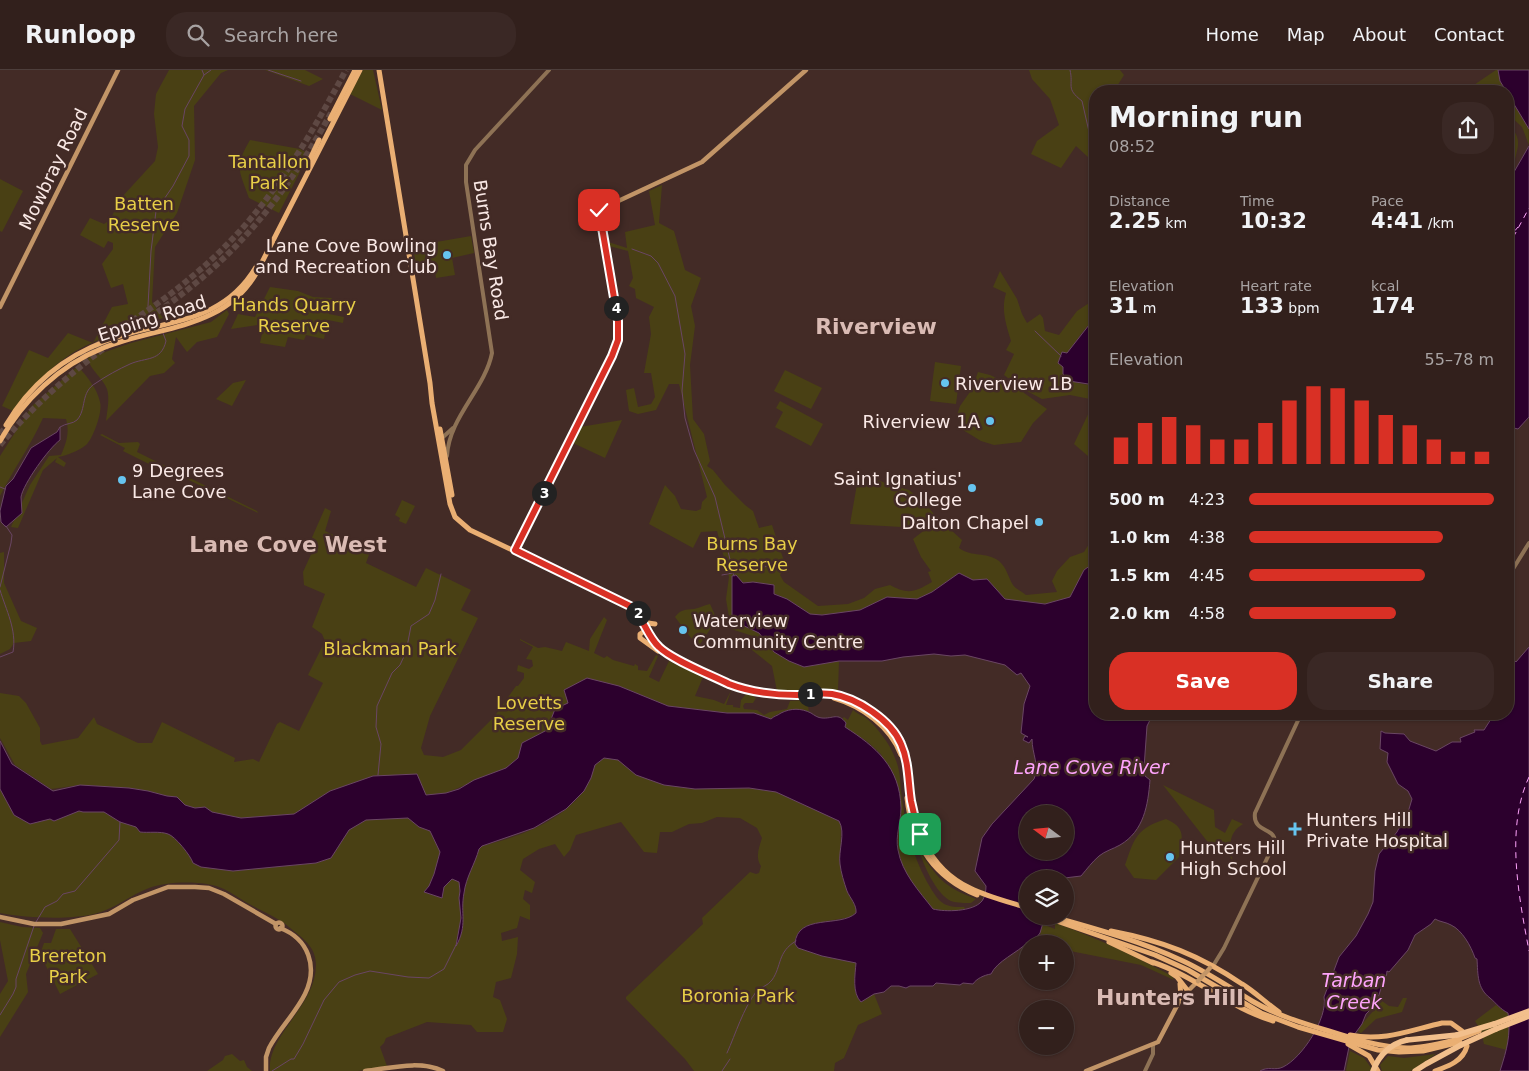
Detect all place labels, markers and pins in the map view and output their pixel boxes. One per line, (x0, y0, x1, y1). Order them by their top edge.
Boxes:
pin (578, 189, 620, 231)
place label: Lane Cove Bowling and Recreation Club (255, 235, 437, 277)
marker: Lane Cove Bowling and Recreation Club (441, 249, 453, 261)
pin: 4 (604, 296, 628, 320)
place label: Riverview 1B (955, 373, 1073, 394)
marker: Riverview 1B (939, 377, 951, 389)
place label: Riverview 1A (862, 411, 981, 432)
marker: Riverview 1A (984, 415, 996, 427)
place label: 9 Degrees Lane Cove (132, 460, 227, 502)
place label: Saint Ignatius' College (833, 468, 962, 510)
marker: 9 Degrees Lane Cove (116, 474, 128, 486)
pin: 3 (532, 480, 556, 506)
marker: Saint Ignatius' College (966, 482, 978, 494)
place label: Dalton Chapel (901, 512, 1029, 533)
marker: Dalton Chapel (1033, 516, 1045, 528)
pin: 2 (626, 600, 650, 626)
place label: Waterview Community Centre (693, 610, 863, 652)
marker: Waterview Community Centre (677, 624, 689, 636)
pin: 1 (798, 682, 822, 706)
place label: Hunters Hill Private Hospital (1306, 809, 1448, 851)
pin (899, 813, 941, 855)
marker: Hunters Hill Private Hospital (1288, 822, 1302, 836)
place label: Hunters Hill High School (1180, 837, 1287, 879)
marker: Hunters Hill High School (1164, 851, 1176, 863)

